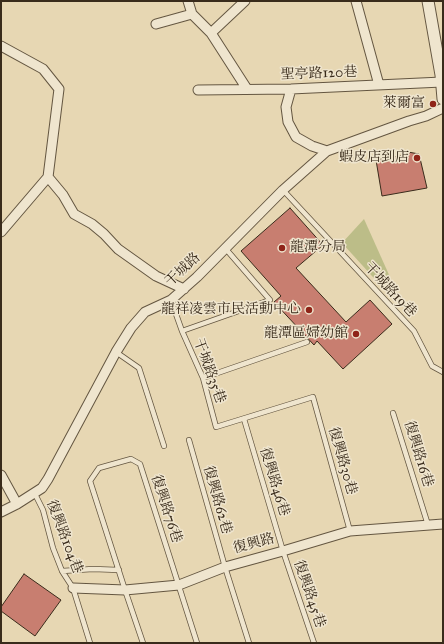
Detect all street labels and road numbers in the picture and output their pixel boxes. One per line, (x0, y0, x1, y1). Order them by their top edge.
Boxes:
street label: 聖亭路120巷 (280, 64, 358, 84)
street label: 干城路 (162, 250, 204, 290)
street label: 干城路19巷 (360, 259, 420, 321)
street label: 干城路35巷 (189, 336, 229, 406)
street label: 復興路16巷 (400, 419, 436, 489)
street label: 復興路30巷 (324, 425, 360, 497)
street label: 復興路46巷 (256, 446, 292, 518)
street label: 復興路62巷 (199, 464, 235, 536)
street label: 復興路76巷 (147, 473, 185, 545)
street label: 復興路104巷 (42, 498, 86, 576)
street label: 復興路 (232, 530, 276, 558)
street label: 復興路45巷 (290, 558, 328, 630)

